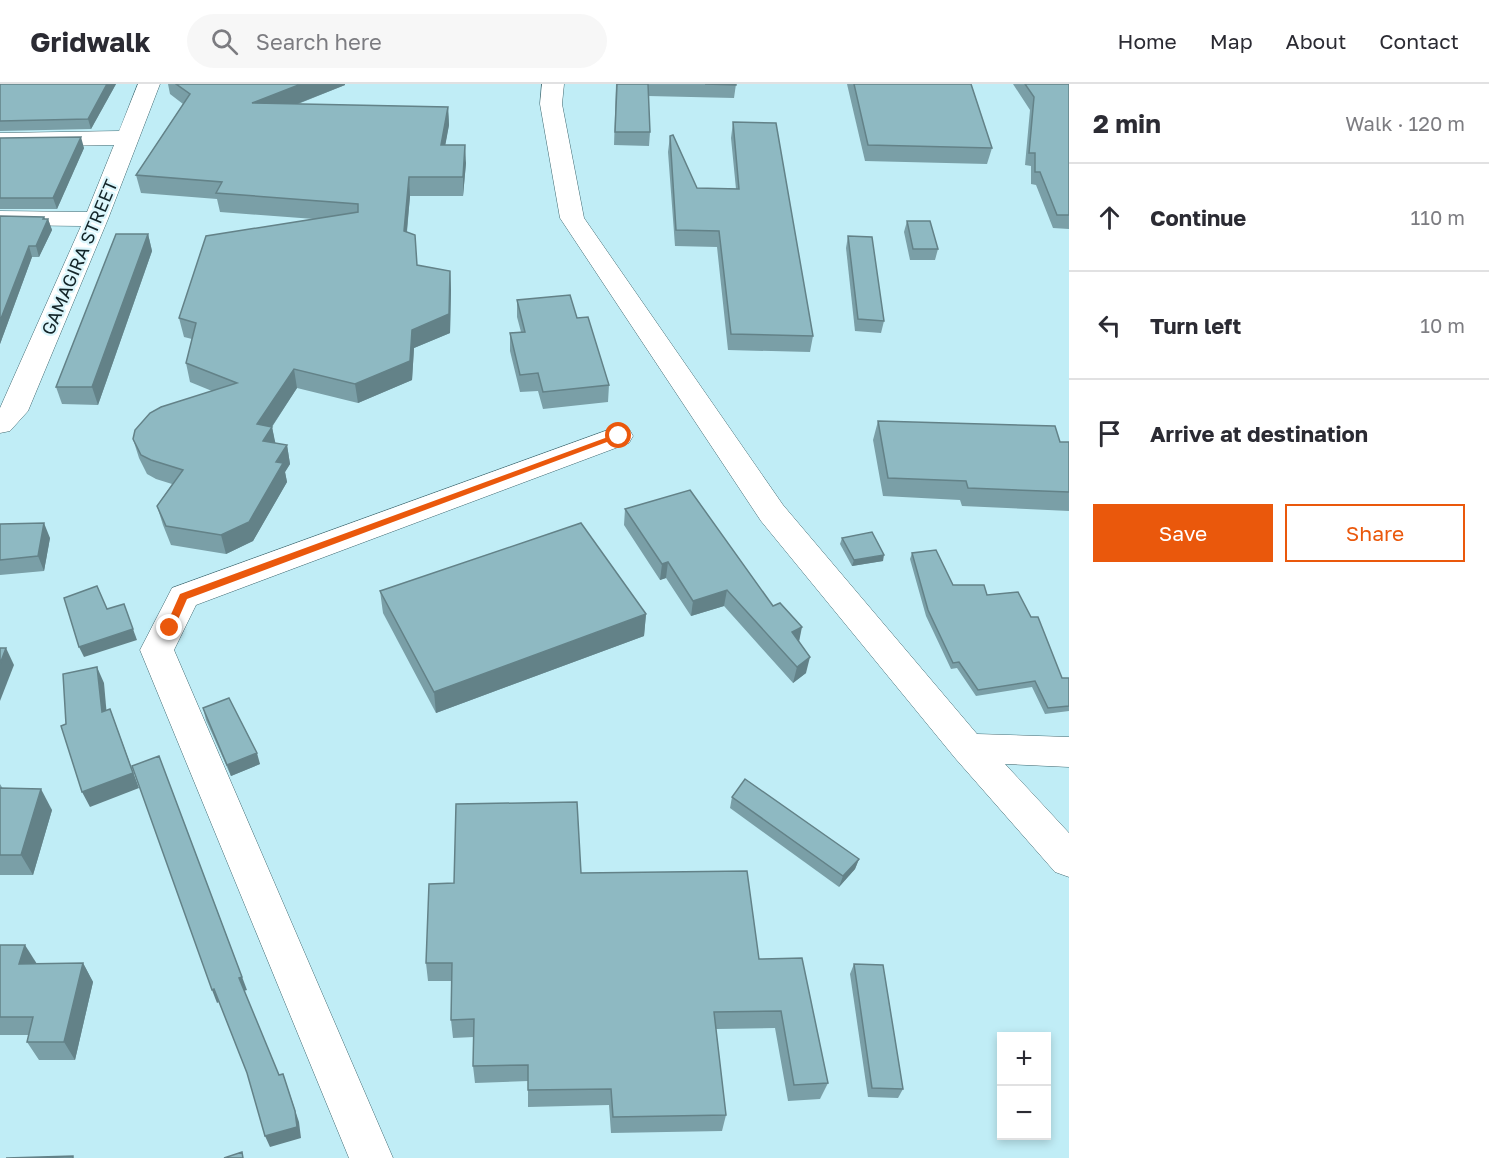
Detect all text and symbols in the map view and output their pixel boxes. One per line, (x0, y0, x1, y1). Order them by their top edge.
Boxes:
search box (187, 14, 607, 68)
text: Gridwalk (30, 25, 151, 58)
icon: search (208, 25, 241, 58)
text: Search here (256, 28, 382, 55)
text: Home (1117, 28, 1177, 54)
text: Map (1210, 28, 1253, 54)
text: About (1286, 28, 1346, 54)
text: Contact (1379, 28, 1459, 54)
text: 2 min (1093, 108, 1161, 139)
text: Walk · 120 m (1345, 111, 1465, 135)
street label: GAMAGIRA STREET (36, 176, 122, 338)
icon: ahead (1093, 201, 1126, 234)
text: Continue (1150, 204, 1246, 231)
text: 110 m (1411, 205, 1465, 229)
icon: left (1093, 309, 1126, 342)
text: Turn left (1150, 312, 1241, 339)
text: 10 m (1420, 313, 1465, 337)
icon: arrive (1093, 417, 1126, 450)
text: Arrive at destination (1150, 420, 1368, 447)
route start (605, 422, 631, 448)
button: Save (1093, 504, 1273, 562)
button: Share (1285, 504, 1465, 562)
route end (156, 614, 182, 640)
map controls (997, 1032, 1051, 1140)
button: + (997, 1032, 1051, 1086)
button: − (997, 1086, 1051, 1140)

